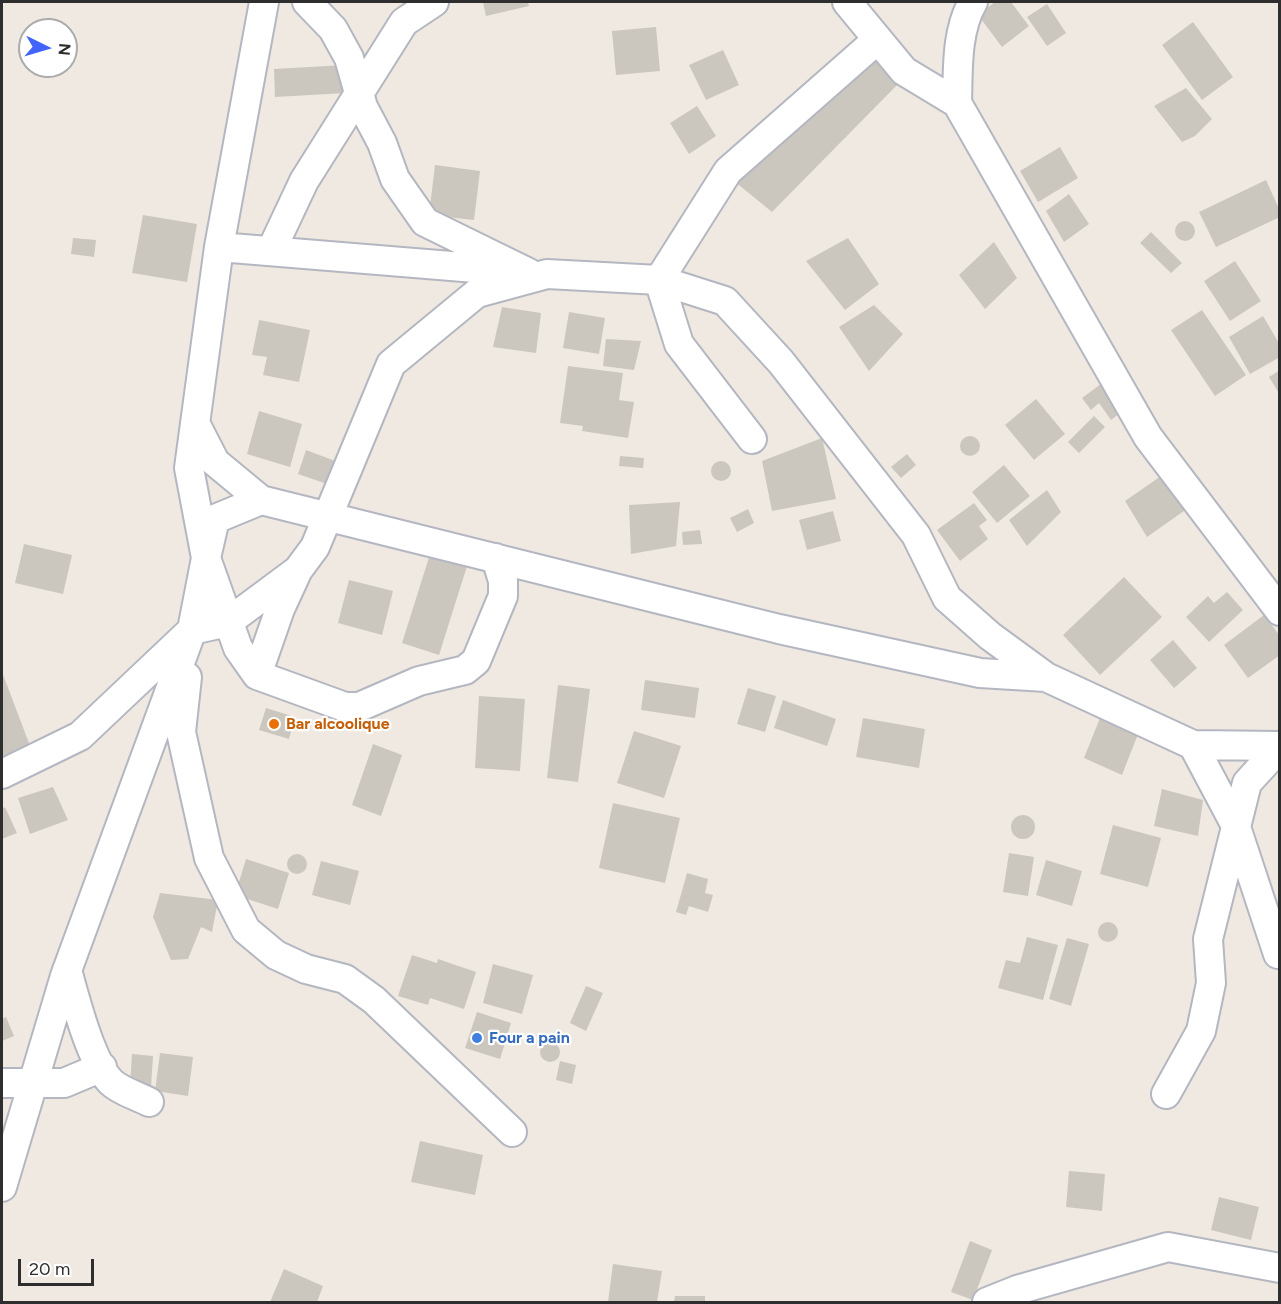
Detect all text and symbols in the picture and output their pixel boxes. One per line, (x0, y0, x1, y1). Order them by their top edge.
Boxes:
north arrow (18, 18, 78, 78)
text: N (54, 42, 74, 56)
place label: Bar alcoolique (286, 714, 390, 734)
marker: Bar alcoolique (267, 717, 281, 731)
place label: Four a pain (489, 1028, 570, 1048)
marker: Four a pain (470, 1031, 484, 1045)
scale bar (21, 1247, 98, 1285)
text: 20 m (29, 1258, 70, 1280)

